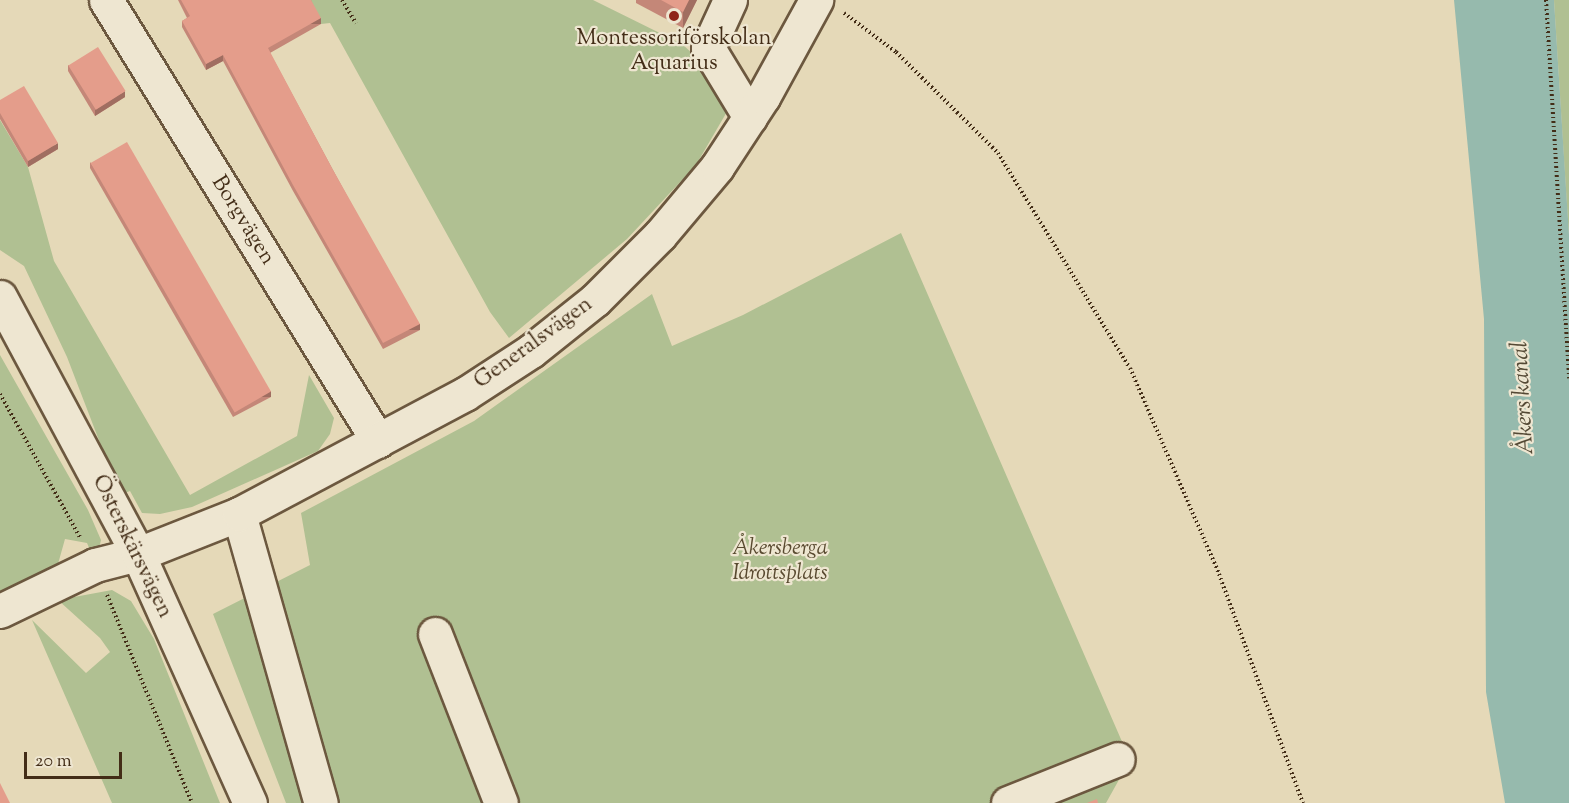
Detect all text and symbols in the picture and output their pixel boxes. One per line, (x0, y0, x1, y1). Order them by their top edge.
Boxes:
marker: Montessoriförskolan Aquarius (667, 9, 681, 23)
place label: Montessoriförskolan Aquarius (576, 26, 772, 78)
street label: Borgvägen (204, 172, 280, 270)
street label: Generalsvägen (470, 292, 598, 396)
water label: Åkers kanal (1507, 340, 1541, 456)
street label: Österskärsvägen (85, 471, 177, 623)
park label: Åkersberga Idrottsplats (732, 536, 828, 588)
scale bar (27, 740, 124, 778)
text: 20 m (35, 749, 72, 775)

